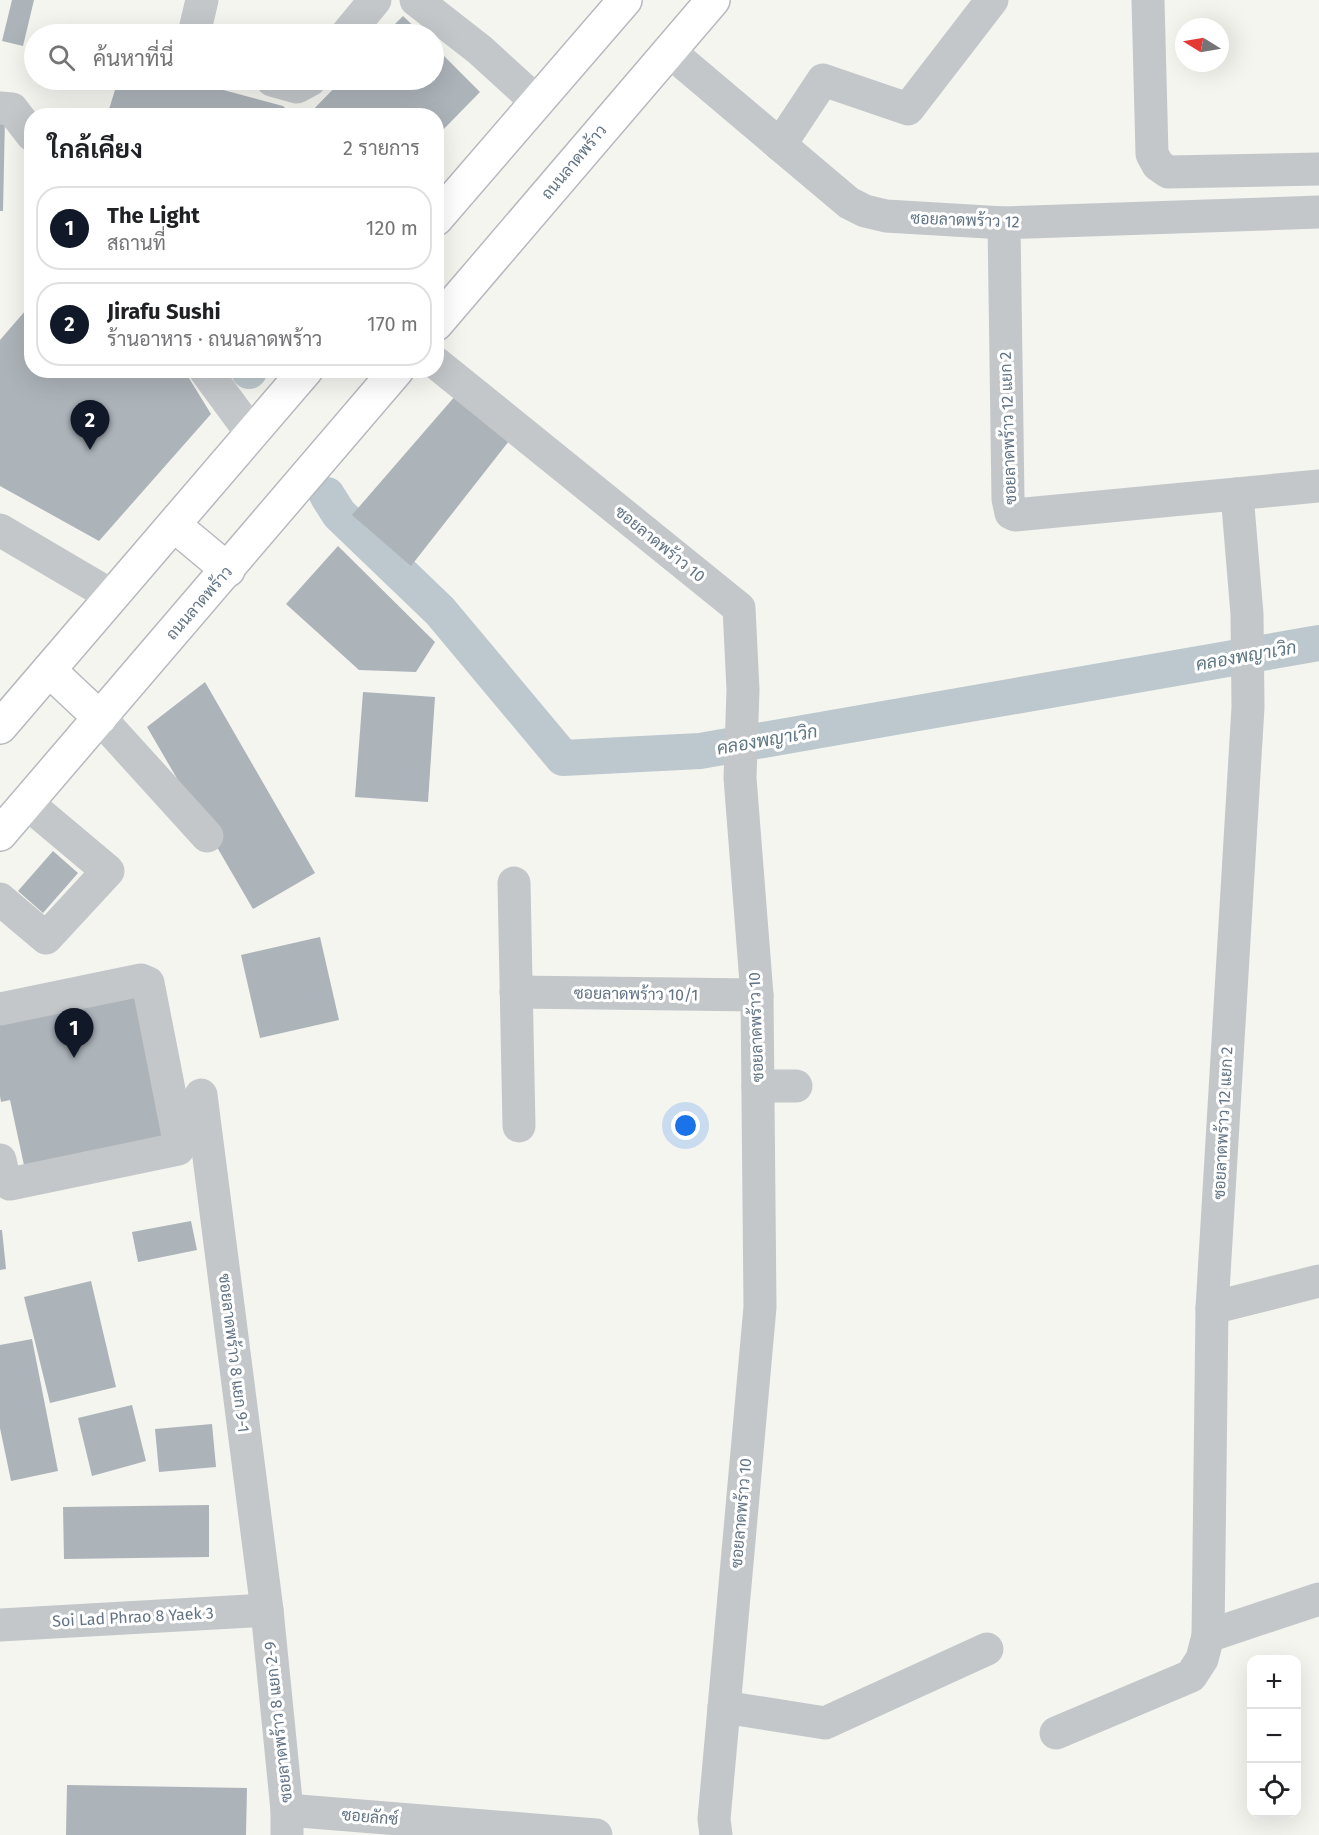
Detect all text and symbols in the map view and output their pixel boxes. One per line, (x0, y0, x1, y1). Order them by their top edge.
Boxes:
north arrow (1175, 18, 1229, 72)
search box (24, 24, 444, 90)
icon: search (45, 41, 78, 74)
text: ค้นหาที่นี่ (93, 45, 173, 72)
street label: ถนนลาดพร้าว (537, 120, 611, 203)
text: ใกล้เคียง (48, 134, 143, 165)
text: 2 รายการ (343, 136, 420, 160)
text: The Light (107, 202, 200, 229)
street label: ซอยลาดพร้าว 12 (910, 208, 1020, 231)
text: 1 (65, 216, 74, 240)
text: 120 m (366, 216, 418, 240)
text: สถานที่ (107, 231, 166, 255)
text: Jirafu Sushi (107, 298, 221, 325)
text: 2 (64, 312, 75, 336)
text: 170 m (367, 312, 418, 336)
text: ร้านอาหาร · ถนนลาดพร้าว (107, 327, 322, 351)
street label: ซอยลาดพร้าว 12 แยก 2 (995, 351, 1020, 505)
pin: 2 (70, 400, 110, 450)
street label: ซอยลาดพร้าว 10 (611, 501, 709, 586)
street label: ถนนลาดพร้าว (161, 562, 236, 644)
water label: คลองพญาเวิก (1194, 636, 1298, 676)
water label: คลองพญาเวิก (715, 720, 819, 760)
street label: ซอยลาดพร้าว 10 (744, 972, 767, 1082)
street label: ซอยลาดพร้าว 10/1 (574, 982, 698, 1005)
pin: 1 (54, 1008, 94, 1058)
street label: ซอยลาดพร้าว 12 แยก 2 (1209, 1046, 1237, 1200)
your location (671, 1111, 700, 1140)
street label: ซอยลาดพร้าว 8 แยก 9-1 (215, 1272, 254, 1434)
street label: ซอยลาดพร้าว 10 (726, 1457, 755, 1569)
street label: Soi Lad Phrao 8 Yaek 3 (52, 1603, 214, 1631)
street label: ซอยลาดพร้าว 8 แยก 2-9 (259, 1640, 296, 1804)
map controls (1247, 1655, 1301, 1817)
button: + (1247, 1655, 1301, 1709)
button: − (1247, 1709, 1301, 1763)
button: locate (1247, 1763, 1301, 1817)
street label: ซอยลักซ์ (341, 1802, 399, 1829)

